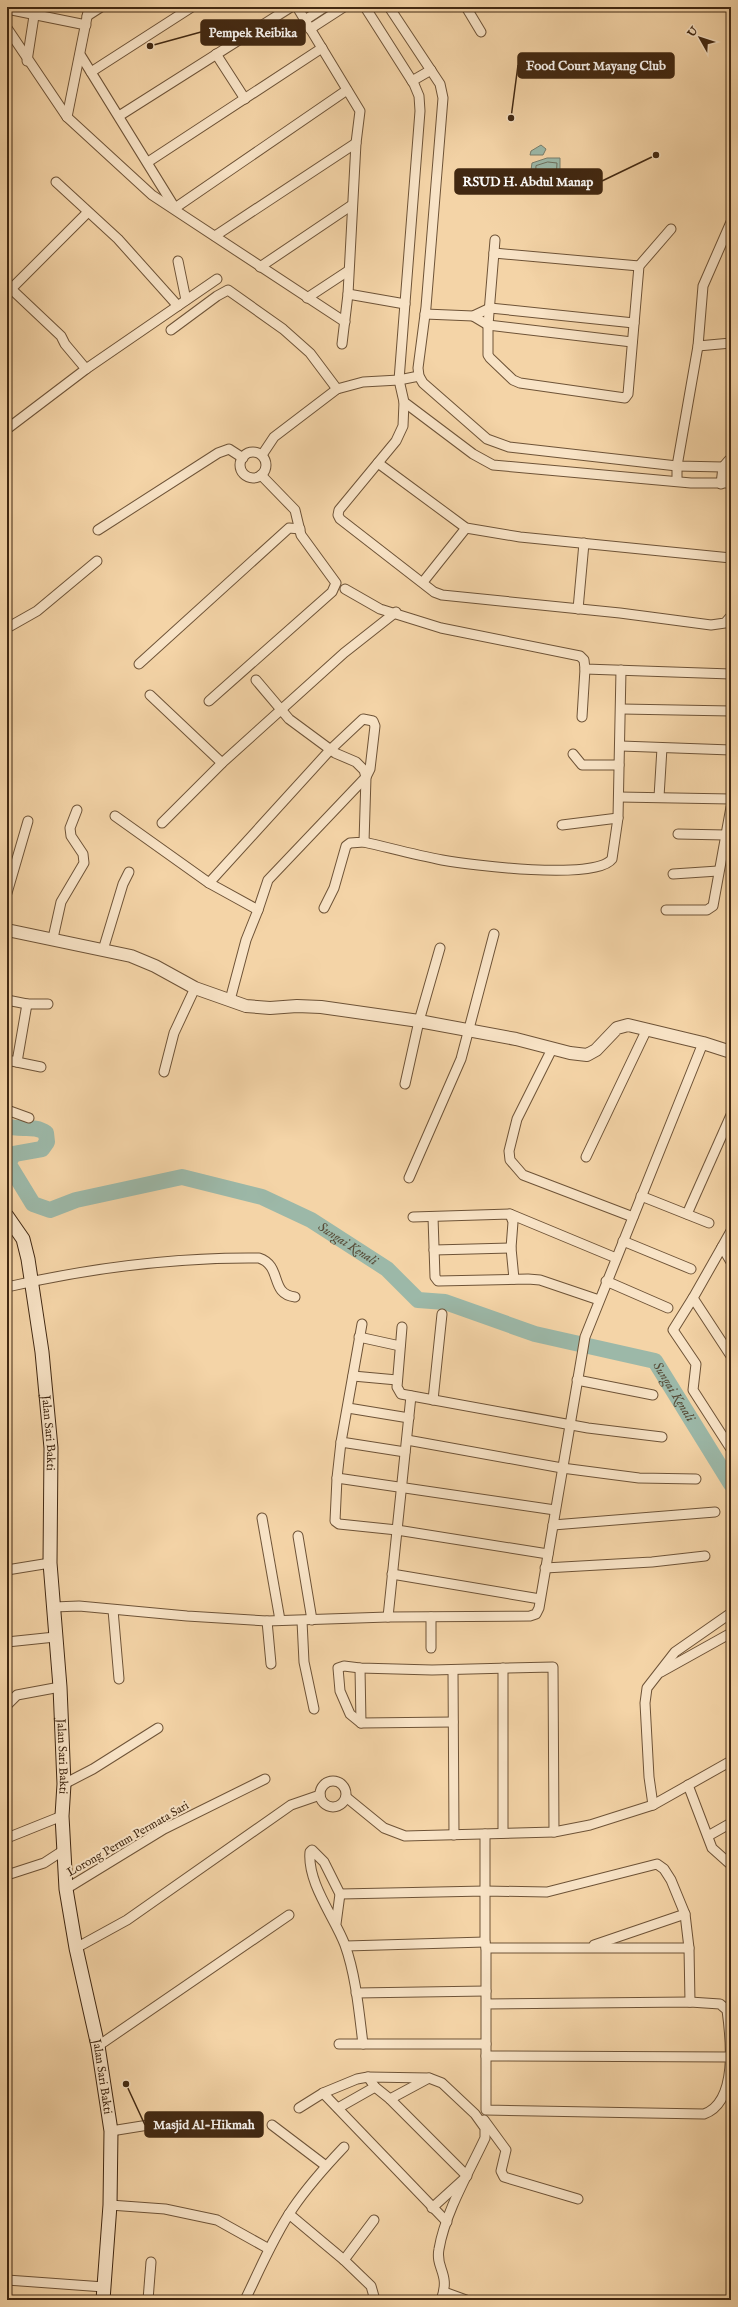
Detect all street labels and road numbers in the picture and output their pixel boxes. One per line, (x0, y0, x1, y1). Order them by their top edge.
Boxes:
street label: Jalan Sari Bakti (37, 1393, 59, 1471)
street label: Jalan Sari Bakti (53, 1716, 72, 1795)
street label: Lorong Perum Permata Sari (64, 1798, 192, 1880)
street label: Jalan Sari Bakti (88, 2036, 116, 2115)

